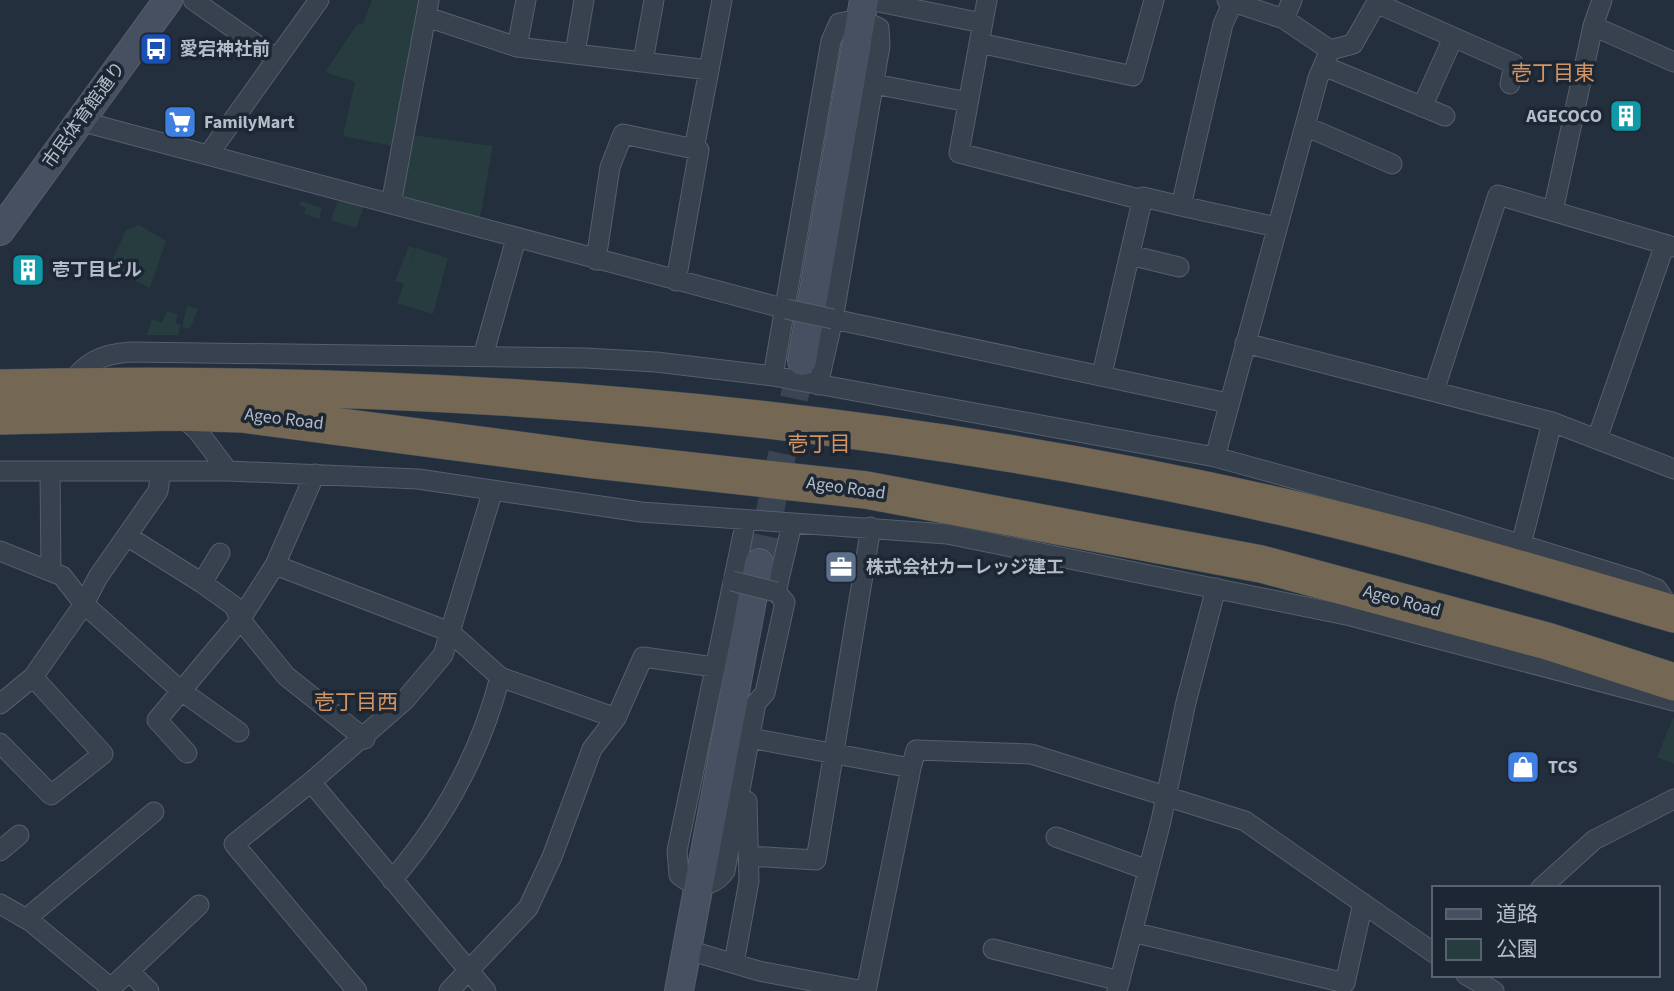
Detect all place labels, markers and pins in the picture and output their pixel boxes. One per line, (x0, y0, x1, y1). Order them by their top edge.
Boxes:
bus stop icon: 愛宕神社前 (137, 30, 175, 68)
place label: 愛宕神社前 (180, 37, 270, 62)
building icon: AGECOCO (1607, 97, 1645, 135)
supermarket icon: FamilyMart (161, 103, 199, 141)
place label: AGECOCO (1525, 104, 1602, 129)
place label: FamilyMart (204, 110, 295, 135)
building icon: 壱丁目ビル (9, 251, 47, 289)
place label: 壱丁目ビル (52, 258, 142, 283)
office icon: 株式会社カーレッジ建工 (822, 548, 860, 586)
place label: 株式会社カーレッジ建工 (866, 555, 1064, 580)
shop icon: TCS (1504, 748, 1542, 786)
place label: TCS (1548, 755, 1577, 780)

